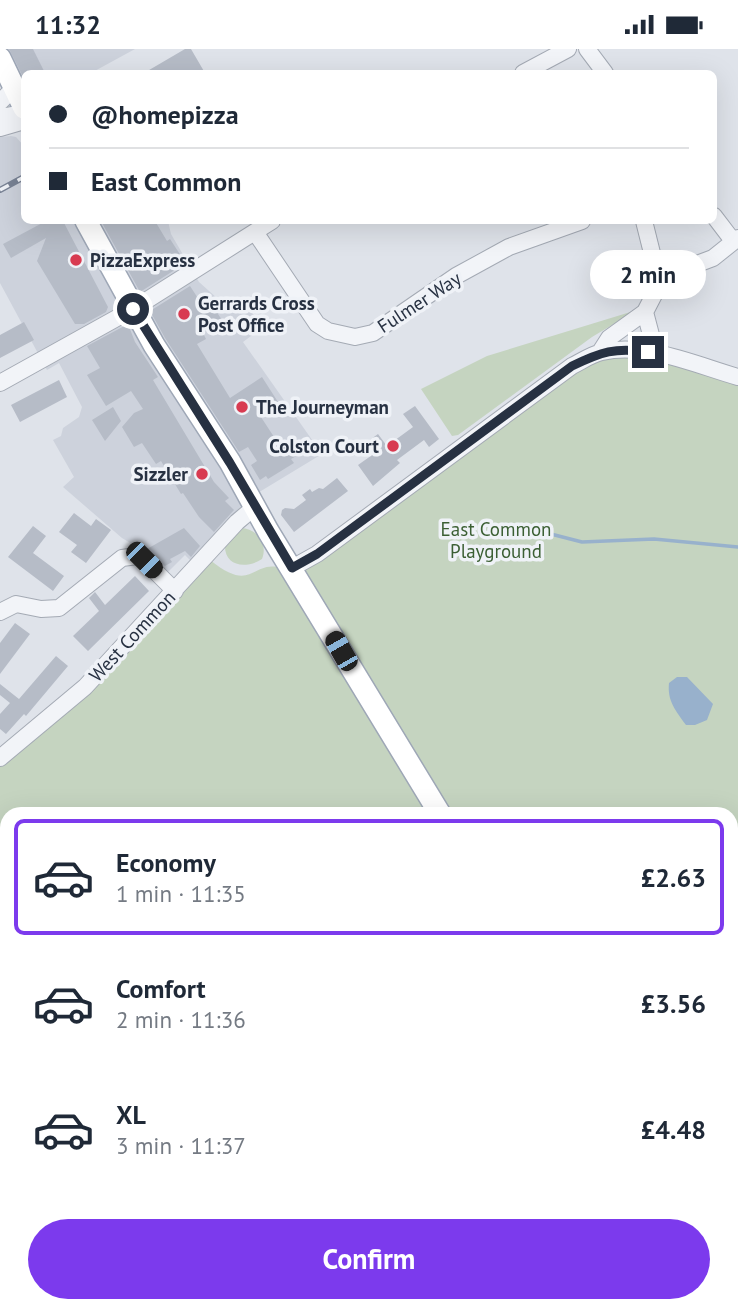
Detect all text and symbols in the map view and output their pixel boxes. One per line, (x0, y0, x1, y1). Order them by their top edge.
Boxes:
text: 11:32 (35, 8, 101, 41)
text: @homepizza (91, 98, 239, 131)
text: East Common (91, 165, 241, 198)
place label: PizzaExpress (90, 248, 195, 272)
callout: 2 min (590, 251, 706, 299)
marker: PizzaExpress (68, 252, 84, 268)
text: 2 min (620, 260, 676, 289)
street label: Fulmer Way (373, 266, 466, 338)
place label: Gerrards Cross Post Office (198, 291, 315, 337)
route start (117, 293, 149, 325)
marker: Gerrards Cross Post Office (176, 306, 192, 322)
route end (632, 336, 664, 368)
place label: The Journeyman (256, 395, 389, 419)
marker: The Journeyman (234, 399, 250, 415)
place label: Colston Court (269, 434, 379, 458)
marker: Colston Court (385, 438, 401, 454)
place label: Sizzler (134, 462, 188, 486)
marker: Sizzler (194, 466, 210, 482)
park label: East Common Playground (441, 517, 551, 563)
car (122, 538, 167, 582)
street label: West Common (84, 585, 180, 687)
car (322, 628, 361, 674)
icon: car (32, 846, 95, 909)
text: Economy (116, 846, 216, 879)
text: £2.63 (641, 861, 706, 894)
text: 1 min · 11:35 (116, 879, 246, 908)
icon: car (32, 972, 95, 1035)
text: Comfort (116, 972, 206, 1005)
text: £3.56 (641, 987, 706, 1020)
text: 2 min · 11:36 (116, 1005, 246, 1034)
icon: car (32, 1098, 95, 1161)
text: XL (116, 1098, 146, 1131)
text: £4.48 (641, 1113, 706, 1146)
text: 3 min · 11:37 (116, 1131, 246, 1160)
button: Confirm (28, 1219, 710, 1299)

